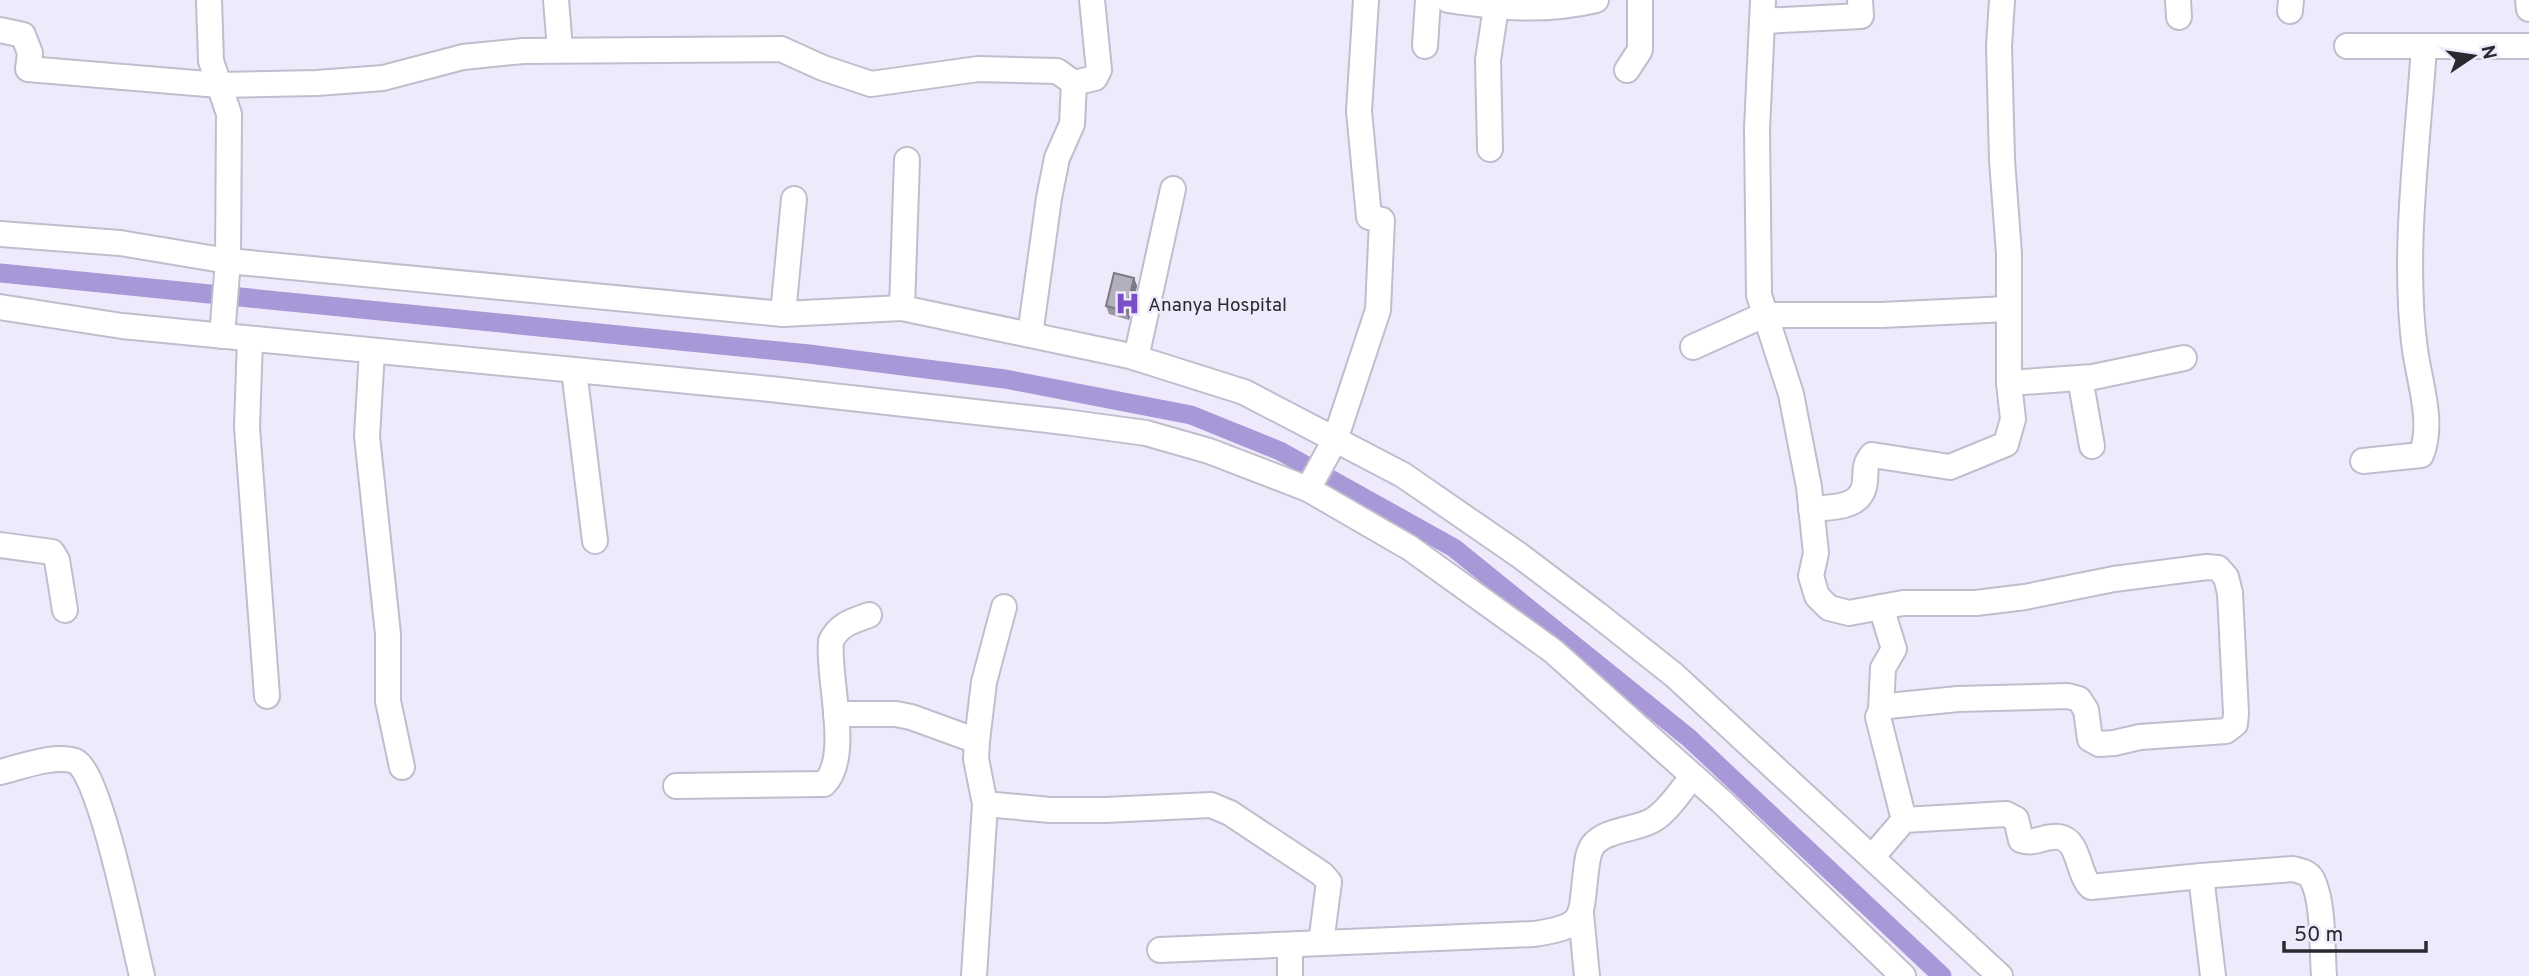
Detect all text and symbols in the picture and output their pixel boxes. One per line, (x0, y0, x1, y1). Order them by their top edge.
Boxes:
north arrow (2438, 21, 2508, 91)
text: N (2474, 43, 2501, 62)
hospital icon: Ananya Hospital (1114, 290, 1142, 318)
place label: Ananya Hospital (1148, 294, 1287, 318)
scale bar (2284, 909, 2426, 953)
text: 50 m (2294, 922, 2343, 949)

